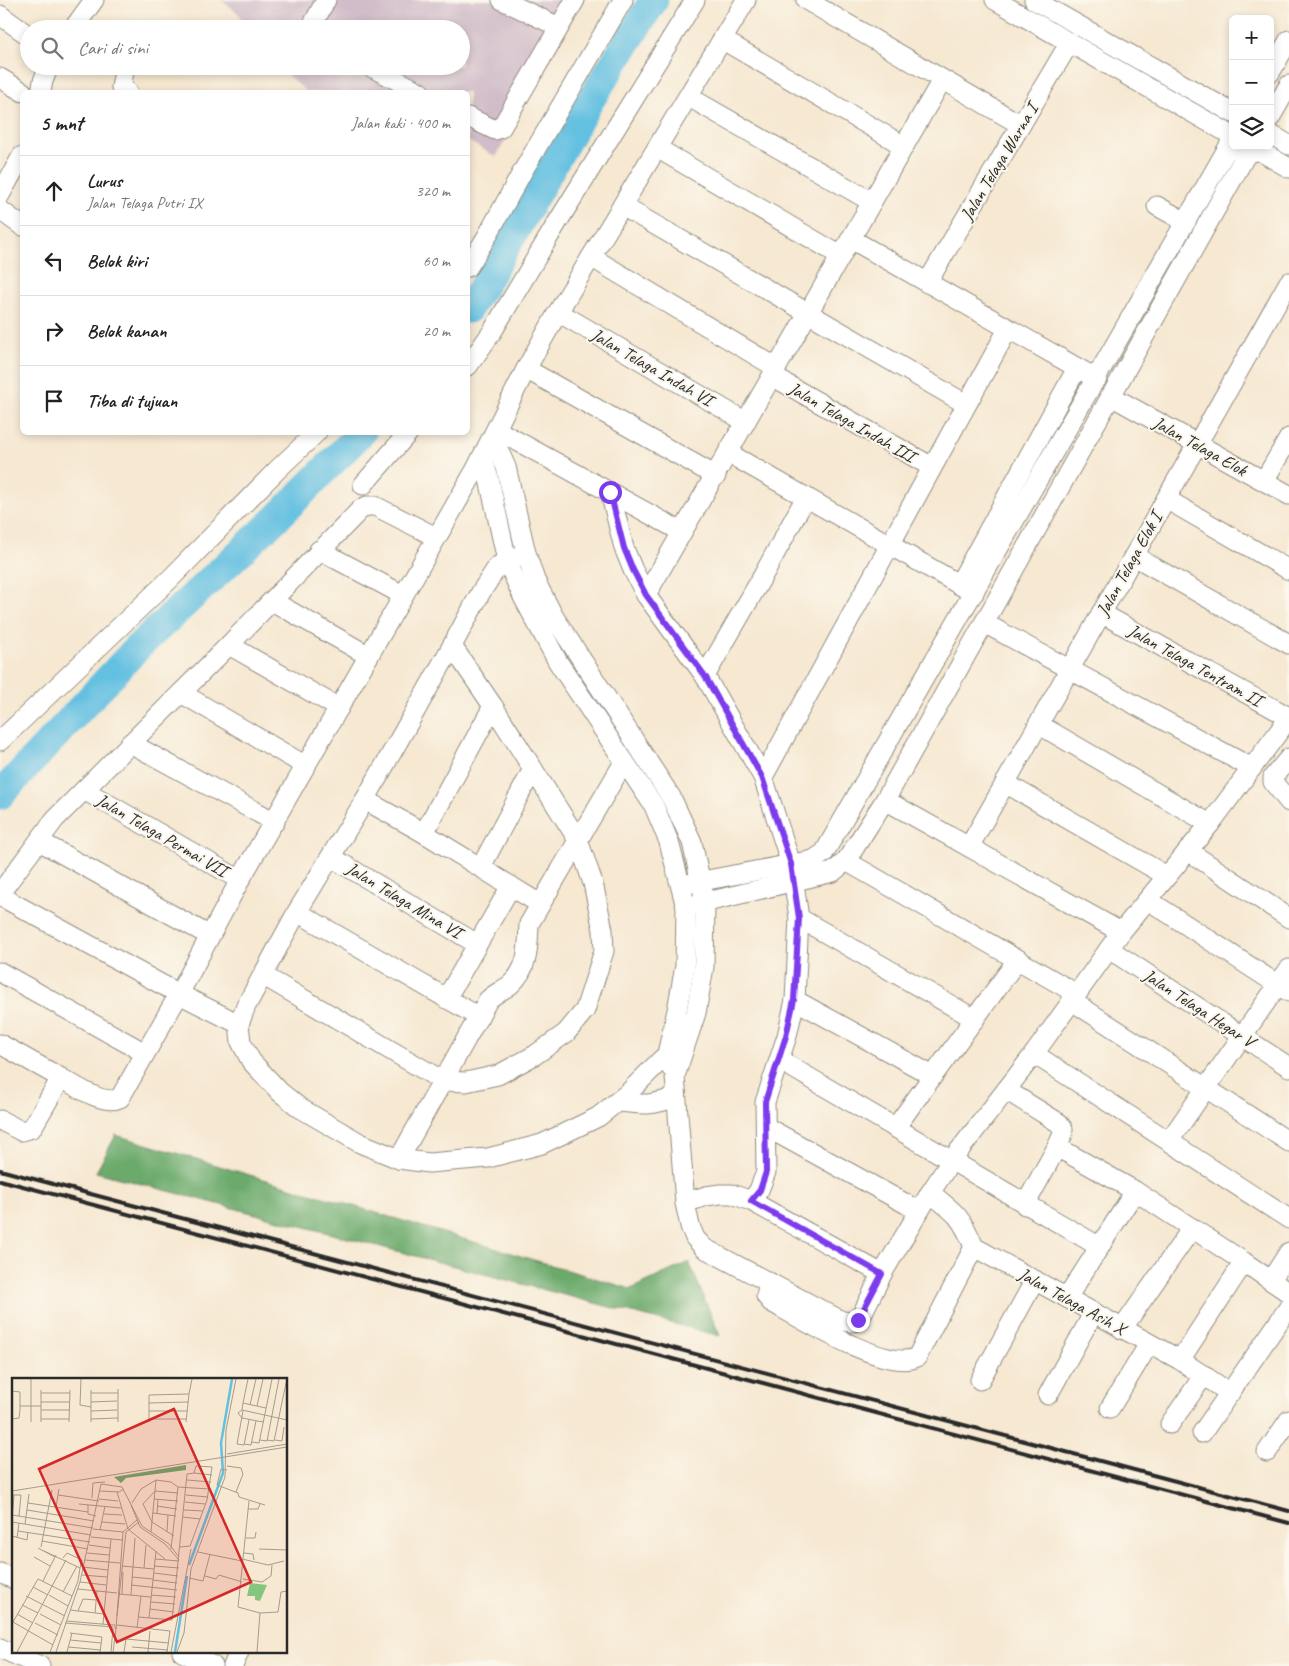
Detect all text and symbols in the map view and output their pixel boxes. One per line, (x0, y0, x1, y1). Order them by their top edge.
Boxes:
map controls (1229, 15, 1274, 150)
button: + (1229, 15, 1274, 60)
search box (20, 20, 470, 75)
icon: search (38, 34, 66, 62)
text: Cari di sini (78, 36, 148, 60)
button: − (1229, 60, 1274, 105)
street label: Jalan Telaga Warna I (955, 96, 1044, 225)
button: layers (1229, 105, 1274, 150)
text: 5 mnt (40, 110, 83, 136)
text: Jalan kaki · 400 m (352, 113, 450, 133)
text: Lurus (87, 169, 122, 193)
icon: ahead (40, 177, 68, 205)
text: 320 m (416, 181, 450, 201)
text: Jalan Telaga Putri IX (87, 193, 202, 213)
icon: left (40, 247, 68, 275)
text: Belok kiri (87, 249, 147, 273)
text: 60 m (423, 251, 450, 271)
icon: right (40, 317, 68, 345)
text: Belok kanan (87, 319, 166, 343)
text: 20 m (423, 321, 450, 341)
street label: Jalan Telaga Indah VI (587, 323, 720, 413)
street label: Jalan Telaga Indah III (784, 376, 922, 469)
icon: arrive (40, 387, 68, 415)
text: Tiba di tujuan (87, 389, 177, 413)
street label: Jalan Telaga Elok (1149, 411, 1252, 481)
route start (599, 481, 622, 504)
street label: Jalan Telaga Elok I (1091, 505, 1168, 621)
street label: Jalan Telaga Tentram II (1123, 619, 1269, 713)
street label: Jalan Telaga Permai VII (92, 788, 235, 883)
street label: Jalan Telaga Mina VI (341, 856, 469, 945)
street label: Jalan Telaga Hegar V (1139, 963, 1262, 1054)
street label: Jalan Telaga Asih X (1014, 1262, 1131, 1341)
route end (847, 1309, 870, 1332)
inset map (12, 1378, 288, 1654)

